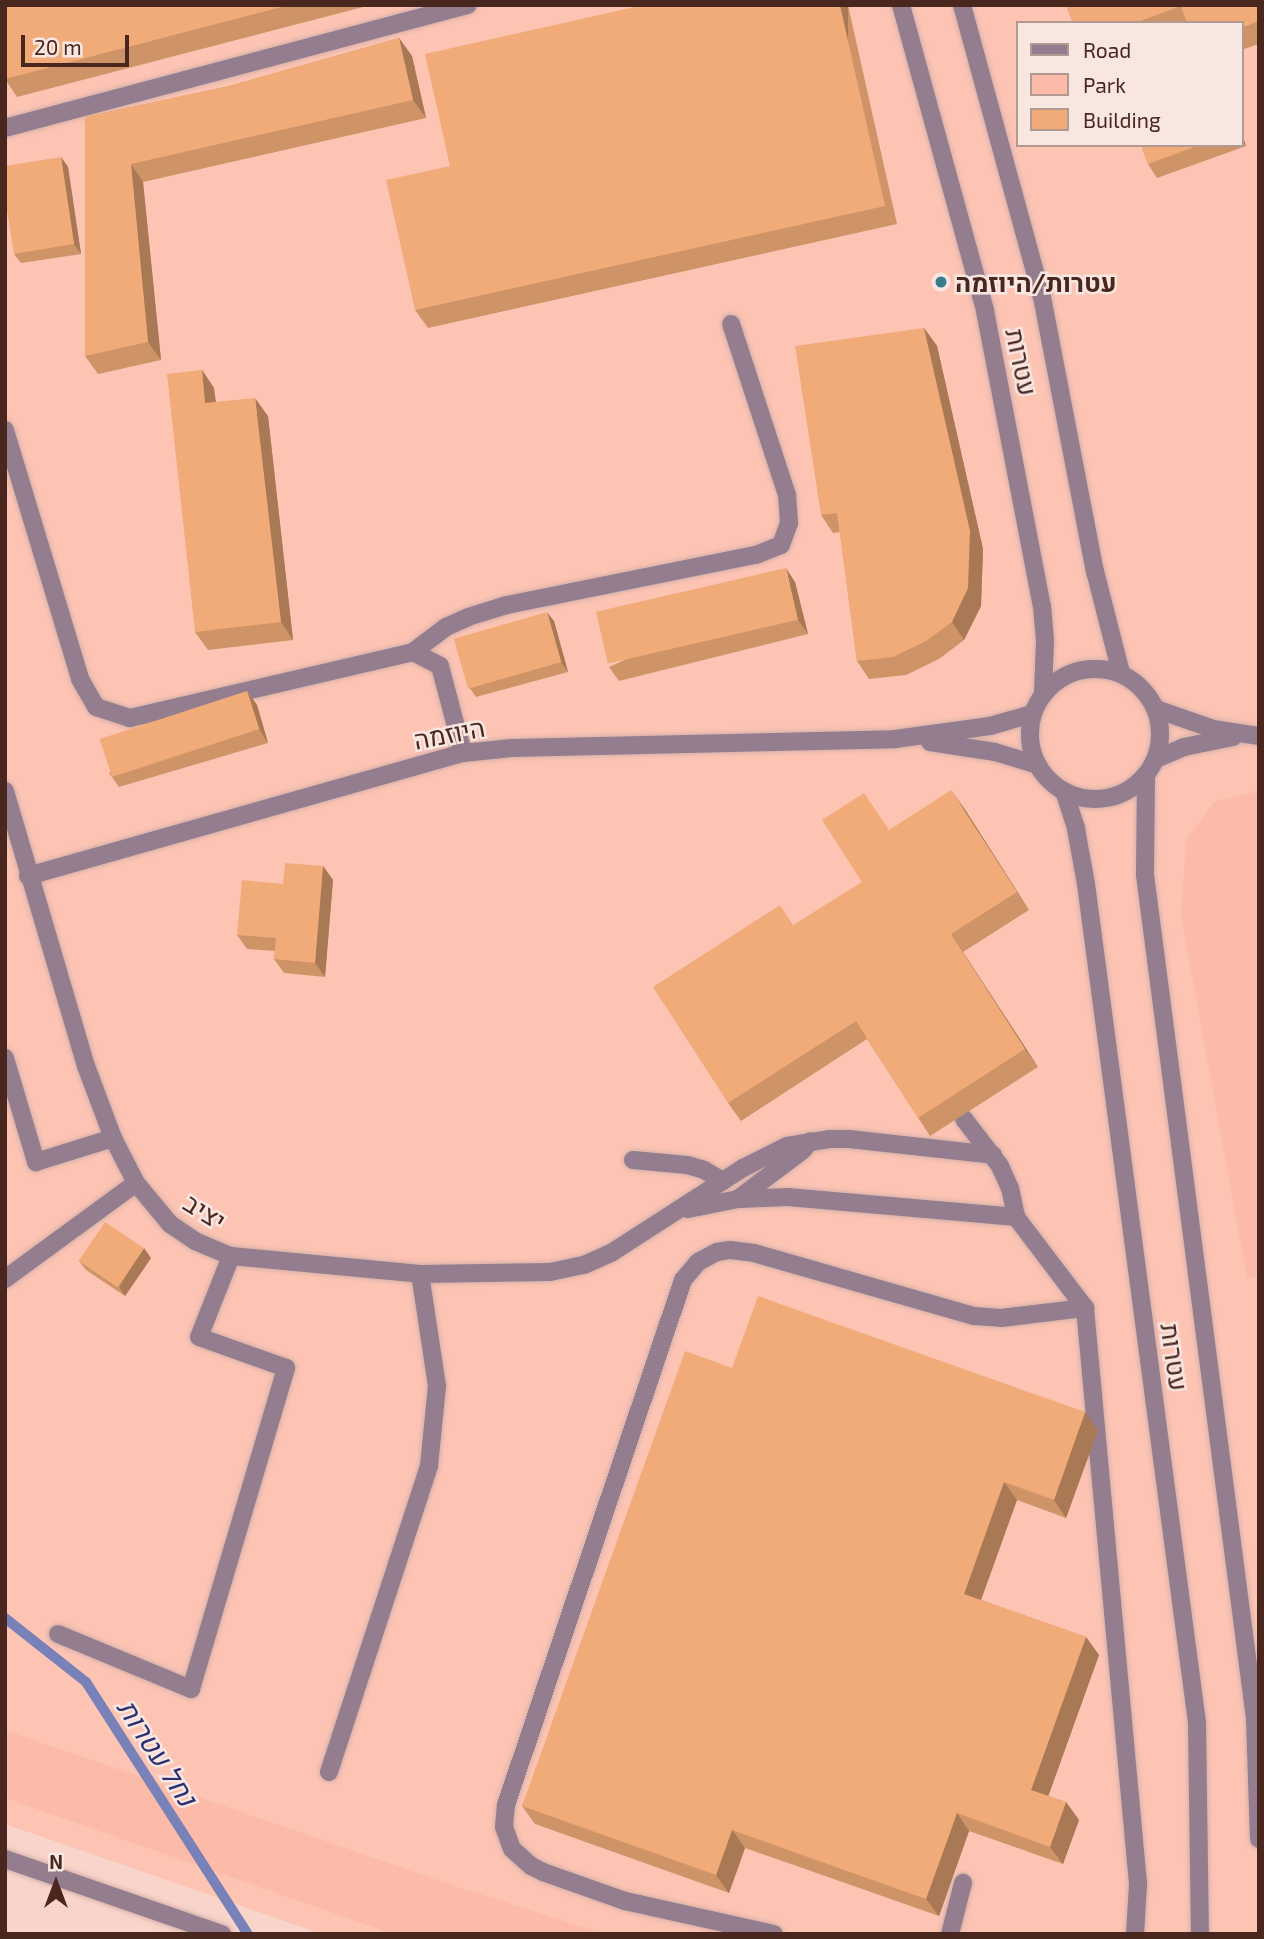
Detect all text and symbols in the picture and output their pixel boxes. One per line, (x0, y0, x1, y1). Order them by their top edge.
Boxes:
scale bar (24, 21, 133, 65)
legend (1016, 21, 1243, 147)
text: 20 m (34, 34, 82, 59)
text: Road (1083, 37, 1131, 62)
text: Park (1083, 72, 1126, 97)
text: Building (1083, 107, 1161, 132)
place label: עטרות/היוזמה (955, 266, 1117, 298)
marker: עטרות/היוזמה (933, 274, 949, 290)
street label: עטרות (1000, 326, 1044, 398)
street label: היוזמה (411, 711, 487, 755)
street label: יציב (178, 1186, 232, 1236)
street label: עטרות (1155, 1321, 1195, 1393)
water label: נחל עטרות (111, 1692, 205, 1812)
north arrow (21, 1848, 91, 1918)
text: N (49, 1850, 63, 1873)

